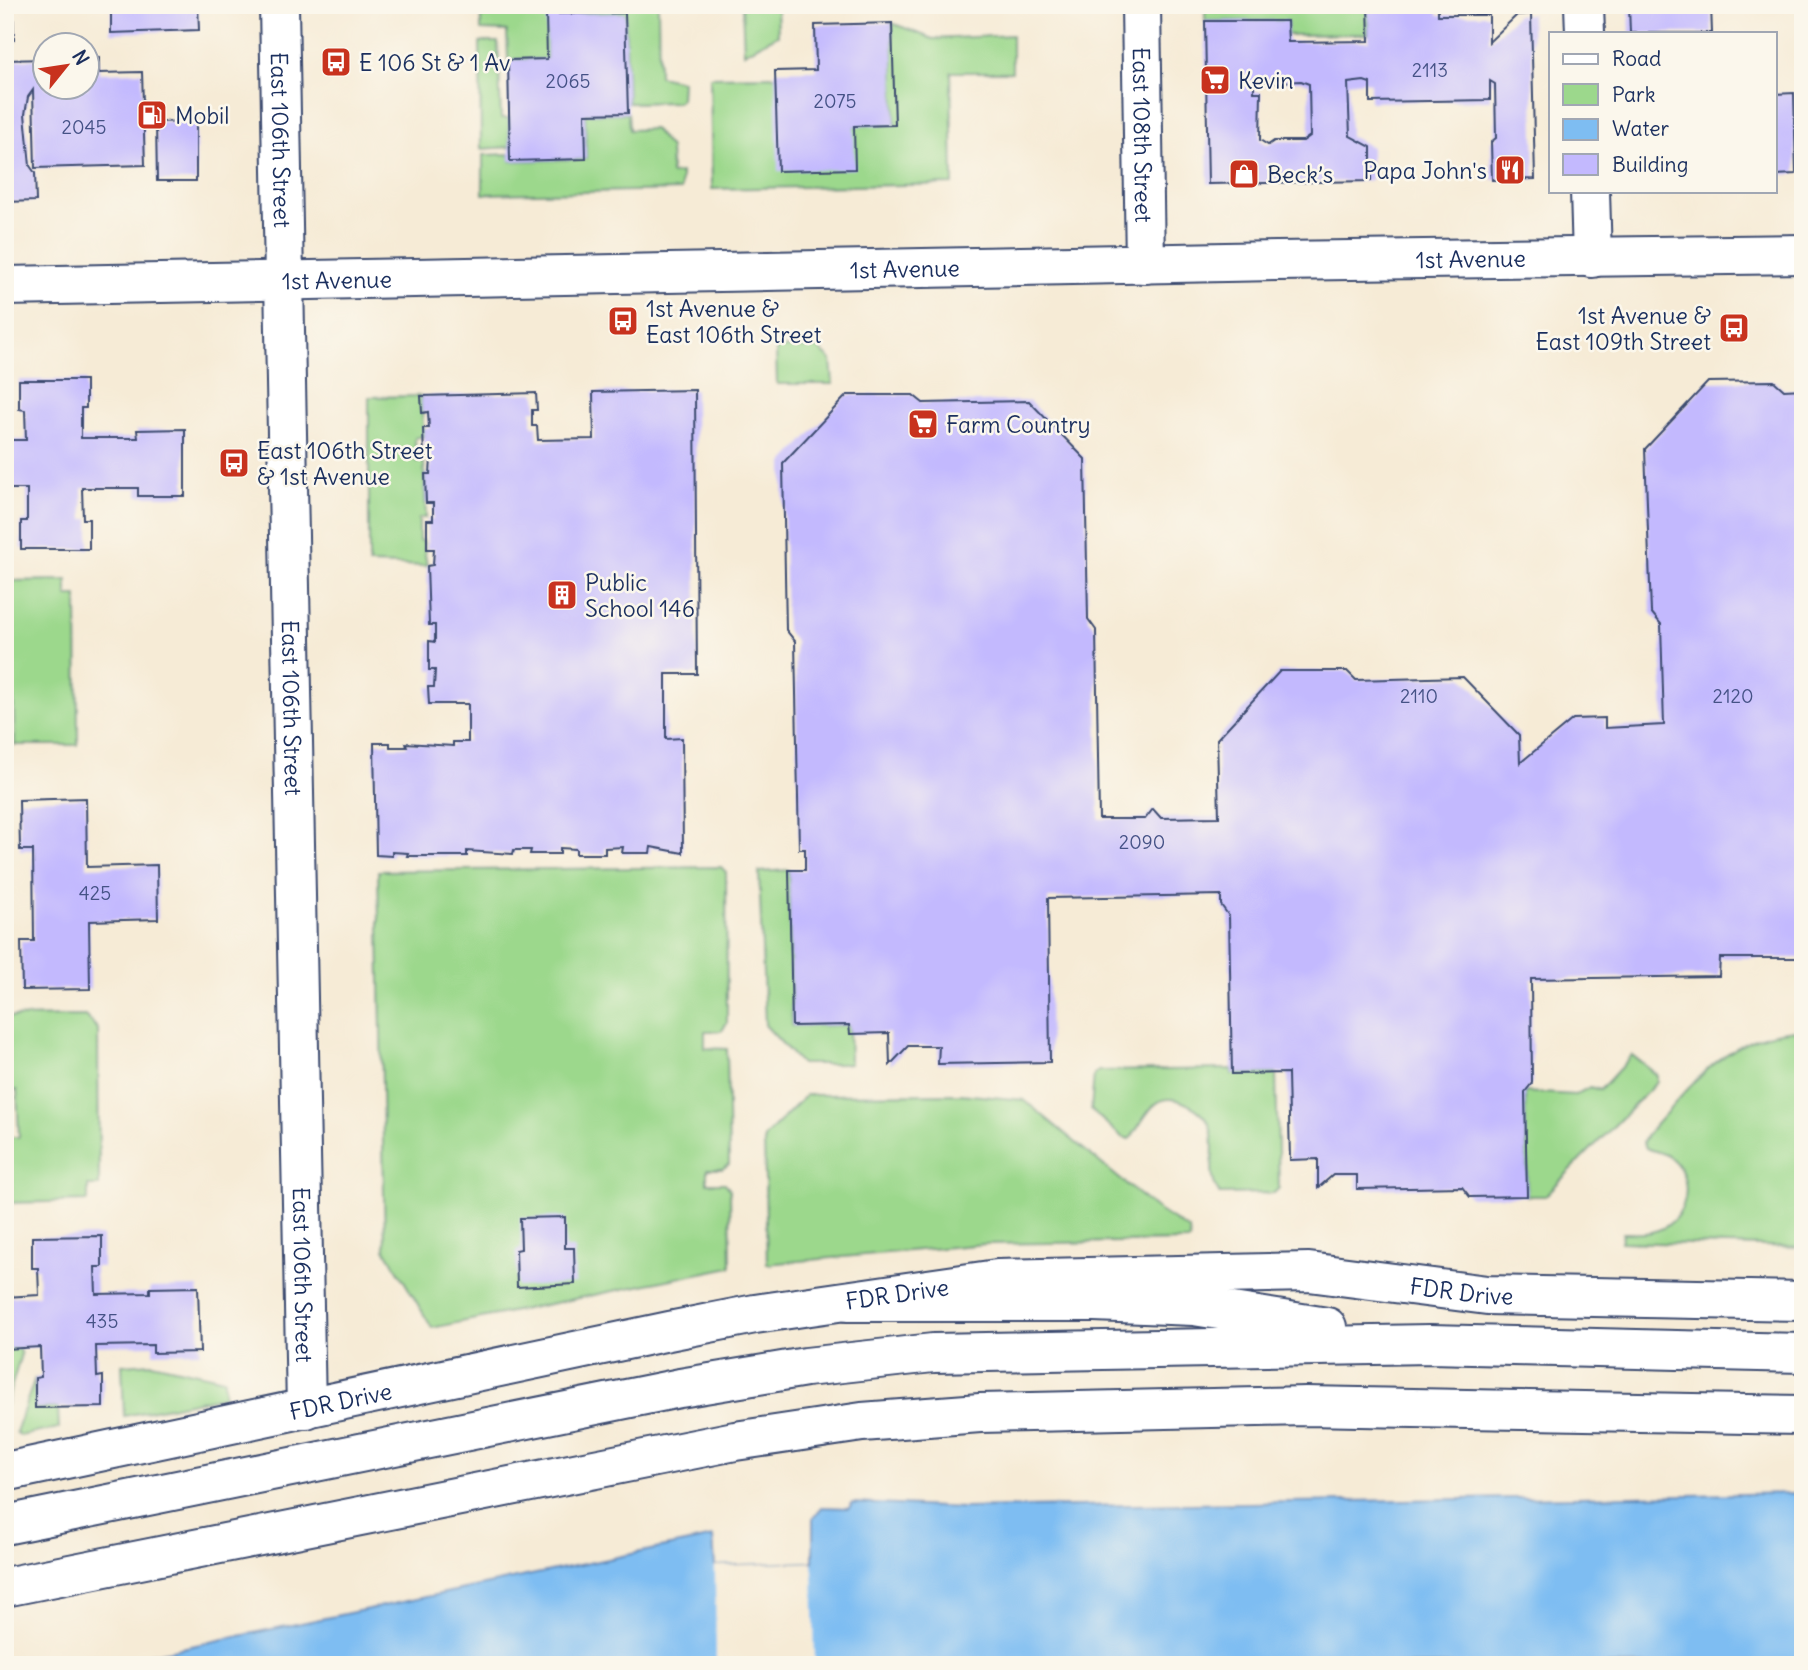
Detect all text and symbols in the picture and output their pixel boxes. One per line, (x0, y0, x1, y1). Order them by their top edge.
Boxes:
north arrow (32, 32, 102, 102)
legend (1549, 32, 1776, 192)
bus stop icon: E 106 St & 1 Av (319, 45, 353, 79)
text: Road (1612, 45, 1661, 72)
text: N (67, 46, 94, 69)
street label: East 108th Street (1127, 47, 1159, 223)
place label: E 106 St & 1 Av (359, 48, 510, 77)
street label: East 106th Street (265, 52, 298, 228)
house number: 2113 (1412, 58, 1448, 82)
supermarket icon: Kevin (1198, 63, 1232, 97)
place label: Kevin (1238, 66, 1294, 95)
house number: 2065 (546, 69, 590, 93)
text: Park (1612, 81, 1655, 108)
house number: 2075 (814, 89, 856, 113)
fuel station icon: Mobil (135, 98, 169, 132)
place label: Mobil (175, 101, 229, 130)
house number: 2045 (62, 115, 106, 139)
text: Water (1612, 115, 1670, 142)
text: Building (1612, 151, 1688, 178)
restaurant icon: Papa John's (1493, 153, 1527, 187)
place label: Papa John's (1363, 156, 1487, 185)
shop icon: Beck’s (1227, 157, 1261, 191)
place label: Beck’s (1267, 160, 1333, 189)
street label: 1st Avenue (1416, 243, 1526, 274)
street label: 1st Avenue (850, 253, 960, 284)
street label: 1st Avenue (282, 264, 392, 295)
place label: 1st Avenue & East 106th Street (646, 294, 822, 349)
place label: 1st Avenue & East 109th Street (1536, 301, 1711, 356)
bus stop icon: 1st Avenue & East 106th Street (606, 304, 640, 338)
bus stop icon: 1st Avenue & East 109th Street (1717, 311, 1751, 345)
supermarket icon: Farm Country (906, 407, 940, 441)
place label: Farm Country (946, 410, 1091, 439)
place label: East 106th Street & 1st Avenue (257, 436, 433, 491)
bus stop icon: East 106th Street & 1st Avenue (217, 446, 251, 480)
place label: Public School 146 (585, 568, 695, 623)
building icon: Public School 146 (545, 578, 579, 612)
street label: East 106th Street (276, 620, 309, 796)
house number: 2110 (1400, 684, 1438, 708)
house number: 2120 (1713, 684, 1753, 708)
house number: 2090 (1119, 830, 1165, 854)
house number: 425 (79, 881, 111, 905)
street label: East 106th Street (287, 1187, 320, 1363)
street label: FDR Drive (1408, 1271, 1514, 1310)
street label: FDR Drive (844, 1272, 951, 1315)
house number: 435 (86, 1309, 118, 1333)
street label: FDR Drive (287, 1376, 394, 1426)

